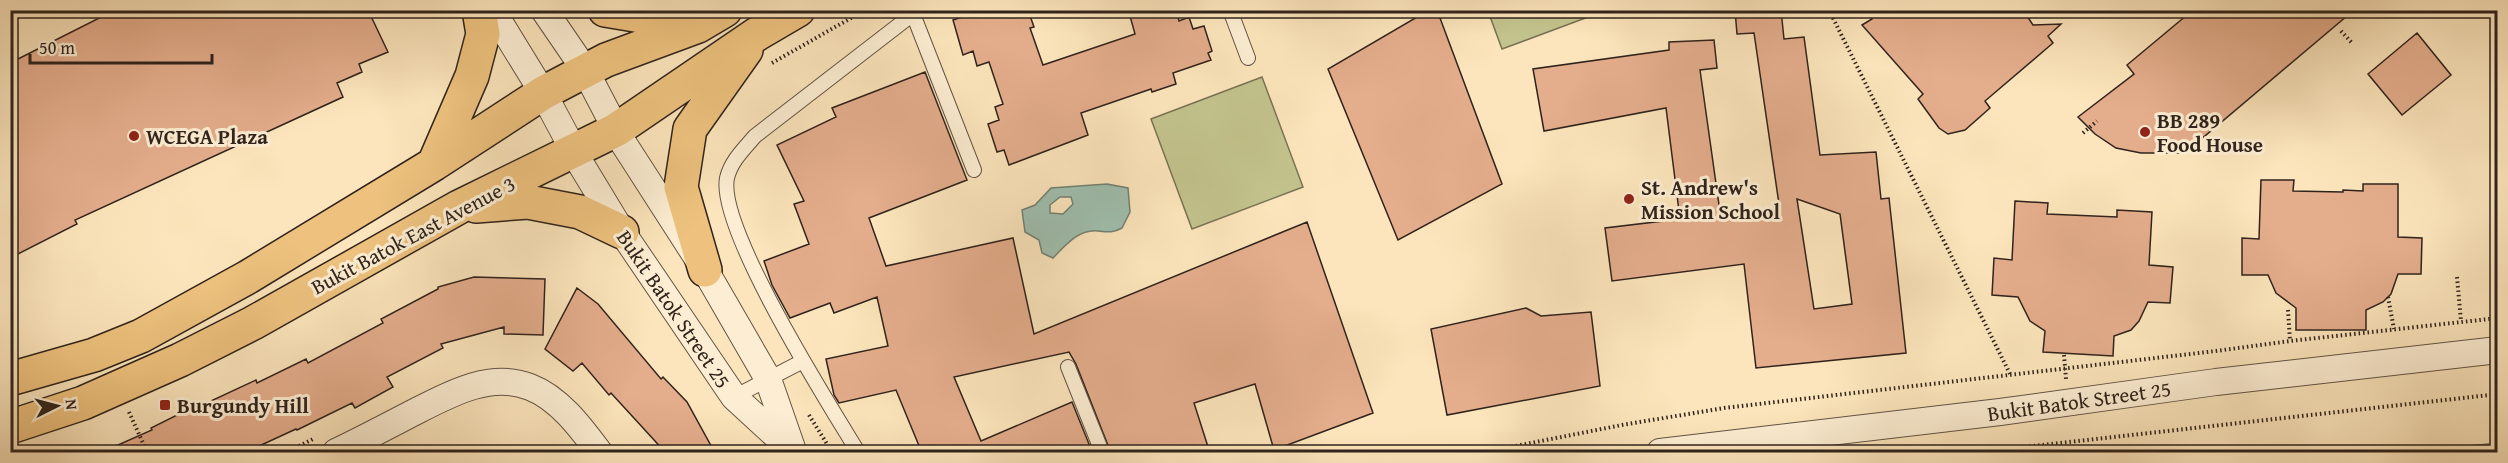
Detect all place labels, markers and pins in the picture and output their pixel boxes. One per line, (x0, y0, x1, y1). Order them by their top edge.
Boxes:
place label: BB 289 Food House (2157, 105, 2263, 160)
place label: WCEGA Plaza (146, 121, 268, 152)
marker: BB 289 Food House (2138, 125, 2152, 139)
marker: WCEGA Plaza (127, 129, 141, 143)
place label: St. Andrew's Mission School (1641, 172, 1780, 227)
marker: St. Andrew's Mission School (1622, 192, 1636, 206)
place label: Burgundy Hill (177, 390, 309, 421)
marker: Burgundy Hill (158, 398, 172, 412)

